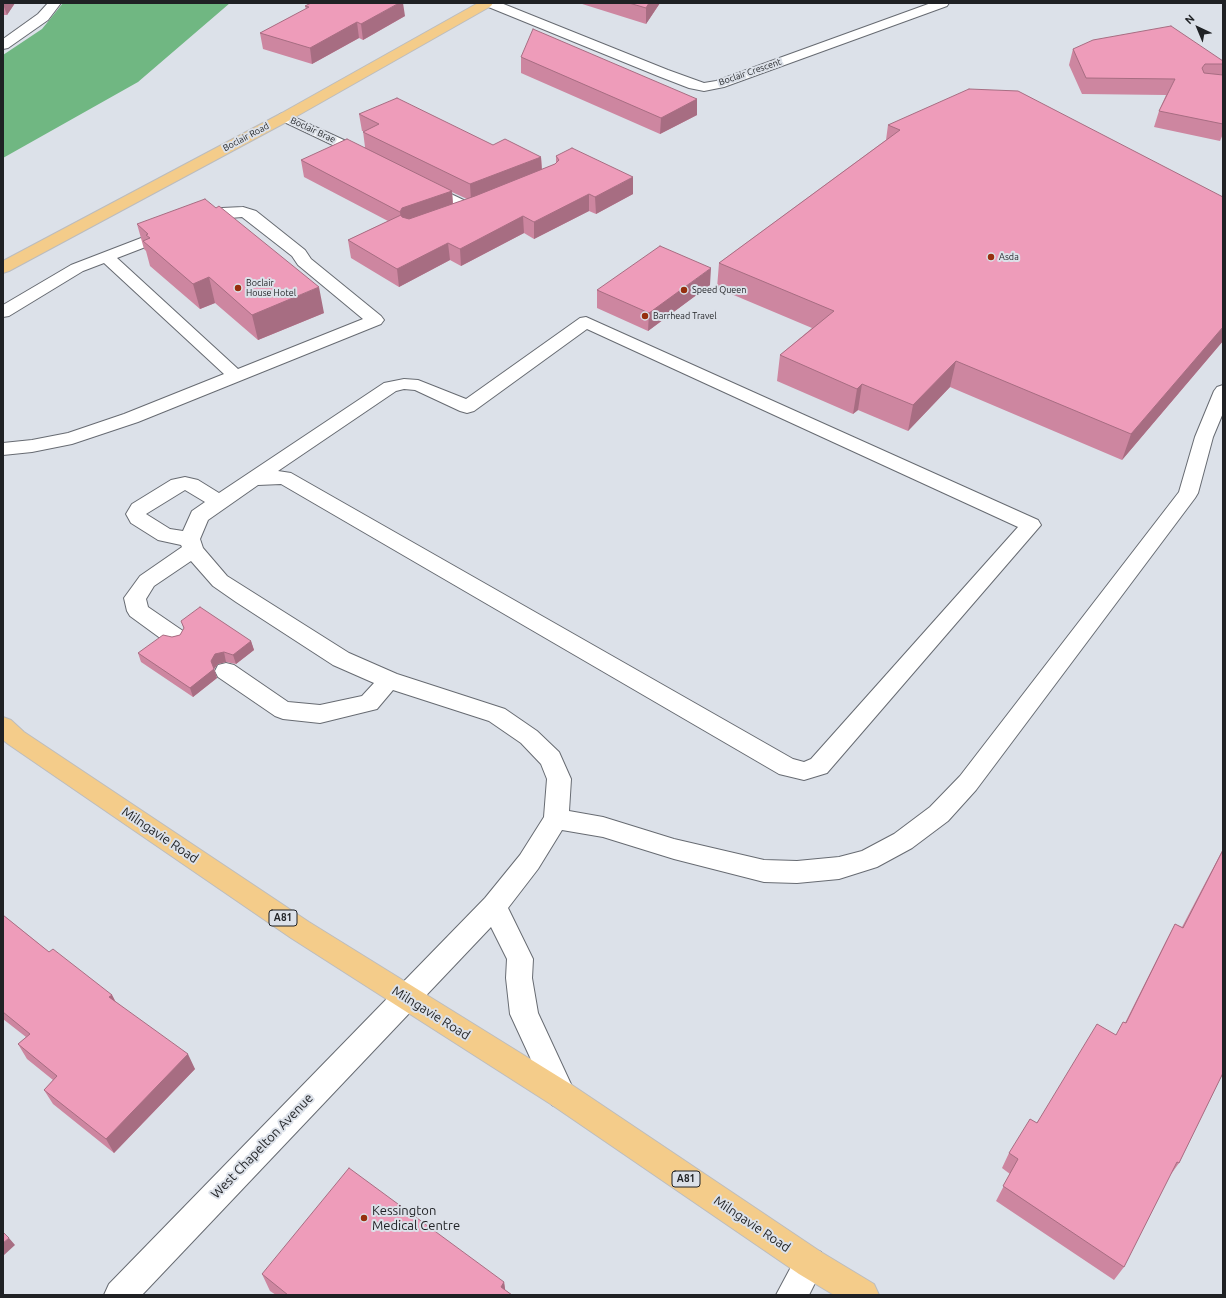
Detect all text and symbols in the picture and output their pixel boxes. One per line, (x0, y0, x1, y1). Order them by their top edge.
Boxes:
north arrow (1178, 8, 1218, 48)
text: N (1183, 12, 1197, 27)
street label: Boclair Crescent (717, 56, 783, 88)
street label: Boclair Brae (289, 115, 337, 145)
street label: Boclair Road (221, 120, 271, 154)
marker: Asda (986, 252, 996, 262)
place label: Asda (999, 252, 1019, 262)
place label: Boclair House Hotel (246, 278, 296, 299)
marker: Boclair House Hotel (233, 283, 243, 293)
marker: Speed Queen (679, 285, 689, 295)
place label: Speed Queen (692, 285, 746, 295)
marker: Barrhead Travel (640, 311, 650, 321)
place label: Barrhead Travel (653, 311, 717, 321)
street label: Milngavie Road (119, 804, 201, 866)
road number: A81 (269, 910, 297, 926)
street label: Milngavie Road (389, 983, 473, 1043)
street label: West Chapelton Avenue (208, 1090, 316, 1202)
road number: A81 (672, 1171, 700, 1187)
street label: Milngavie Road (711, 1193, 793, 1255)
place label: Kessington Medical Centre (372, 1203, 460, 1234)
marker: Kessington Medical Centre (359, 1213, 369, 1223)

